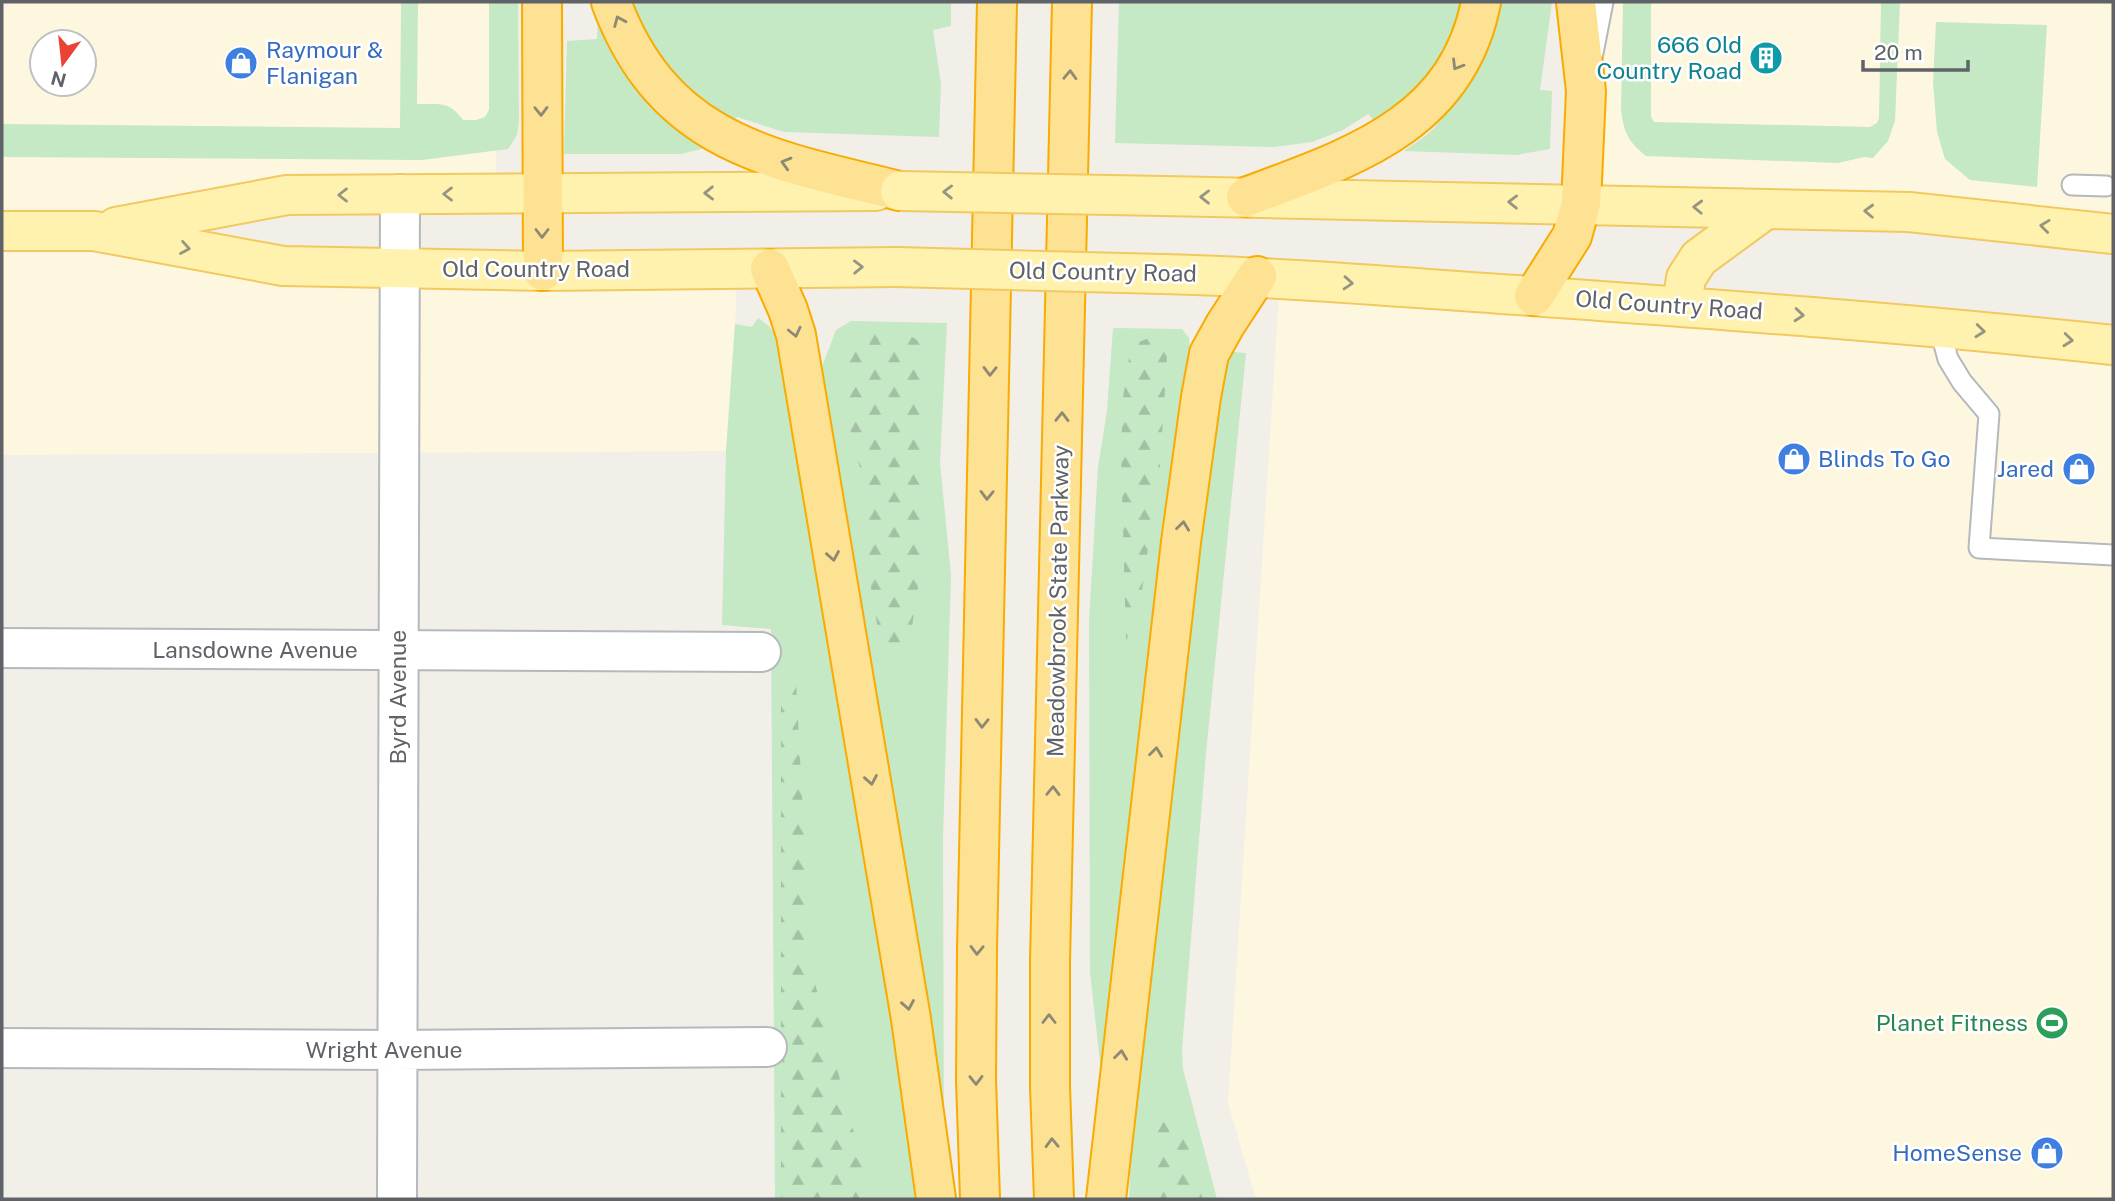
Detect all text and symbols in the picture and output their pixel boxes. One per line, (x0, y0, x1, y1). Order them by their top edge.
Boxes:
one-way arrow (613, 16, 627, 28)
north arrow (28, 28, 98, 98)
scale bar (1863, 28, 1968, 72)
place label: 666 Old Country Road (1596, 31, 1742, 84)
place label: Raymour & Flanigan (266, 36, 383, 89)
building icon: 666 Old Country Road (1747, 39, 1785, 77)
text: 20 m (1874, 40, 1923, 65)
shop icon: Raymour & Flanigan (222, 44, 260, 82)
one-way arrow (1452, 58, 1465, 71)
text: N (49, 67, 69, 92)
one-way arrow (1062, 69, 1078, 79)
one-way arrow (533, 106, 549, 116)
one-way arrow (780, 156, 792, 171)
one-way arrow (942, 184, 953, 200)
one-way arrow (703, 185, 714, 201)
one-way arrow (442, 186, 452, 202)
one-way arrow (338, 187, 348, 203)
one-way arrow (1199, 189, 1210, 204)
one-way arrow (1507, 195, 1518, 210)
one-way arrow (1692, 199, 1702, 215)
one-way arrow (1863, 203, 1873, 219)
one-way arrow (2040, 218, 2051, 233)
one-way arrow (535, 227, 550, 238)
one-way arrow (179, 240, 191, 255)
street label: Old Country Road (442, 255, 630, 282)
street label: Old Country Road (1009, 256, 1197, 287)
one-way arrow (853, 260, 864, 275)
one-way arrow (1343, 275, 1354, 290)
street label: Old Country Road (1574, 284, 1764, 325)
one-way arrow (1794, 307, 1805, 322)
one-way arrow (1975, 323, 1986, 338)
one-way arrow (786, 326, 801, 338)
one-way arrow (2062, 333, 2073, 348)
one-way arrow (983, 366, 998, 377)
one-way arrow (1054, 411, 1070, 422)
shop icon: Blinds To Go (1775, 440, 1813, 478)
street label: Meadowbrook State Parkway (1041, 445, 1074, 757)
place label: Blinds To Go (1818, 445, 1951, 472)
shop icon: Jared (2060, 450, 2098, 488)
place label: Jared (1997, 455, 2054, 482)
one-way arrow (980, 490, 995, 501)
one-way arrow (1175, 521, 1190, 532)
one-way arrow (825, 550, 840, 562)
street label: Byrd Avenue (384, 630, 411, 764)
street label: Lansdowne Avenue (152, 636, 358, 663)
one-way arrow (975, 718, 990, 729)
one-way arrow (1149, 747, 1164, 758)
one-way arrow (863, 775, 878, 786)
one-way arrow (1046, 785, 1061, 796)
one-way arrow (970, 945, 985, 956)
one-way arrow (900, 999, 915, 1011)
sports icon: Planet Fitness (2033, 1004, 2071, 1042)
place label: Planet Fitness (1876, 1009, 2028, 1036)
one-way arrow (1041, 1013, 1057, 1023)
street label: Wright Avenue (305, 1036, 463, 1063)
one-way arrow (1114, 1050, 1129, 1061)
one-way arrow (969, 1075, 984, 1086)
shop icon: HomeSense (2028, 1134, 2066, 1172)
one-way arrow (1044, 1137, 1059, 1148)
place label: HomeSense (1892, 1139, 2022, 1166)

